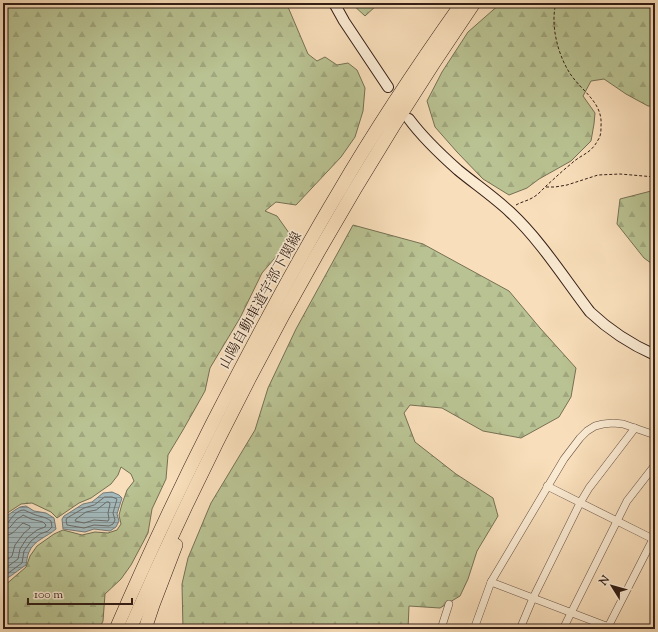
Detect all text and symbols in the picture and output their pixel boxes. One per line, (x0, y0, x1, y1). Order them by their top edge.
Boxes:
street label: 山陽自動車道宇部下関線 (216, 229, 308, 373)
north arrow (592, 566, 632, 606)
text: N (595, 572, 614, 590)
scale bar (28, 580, 132, 606)
text: 100 m (34, 586, 63, 604)

